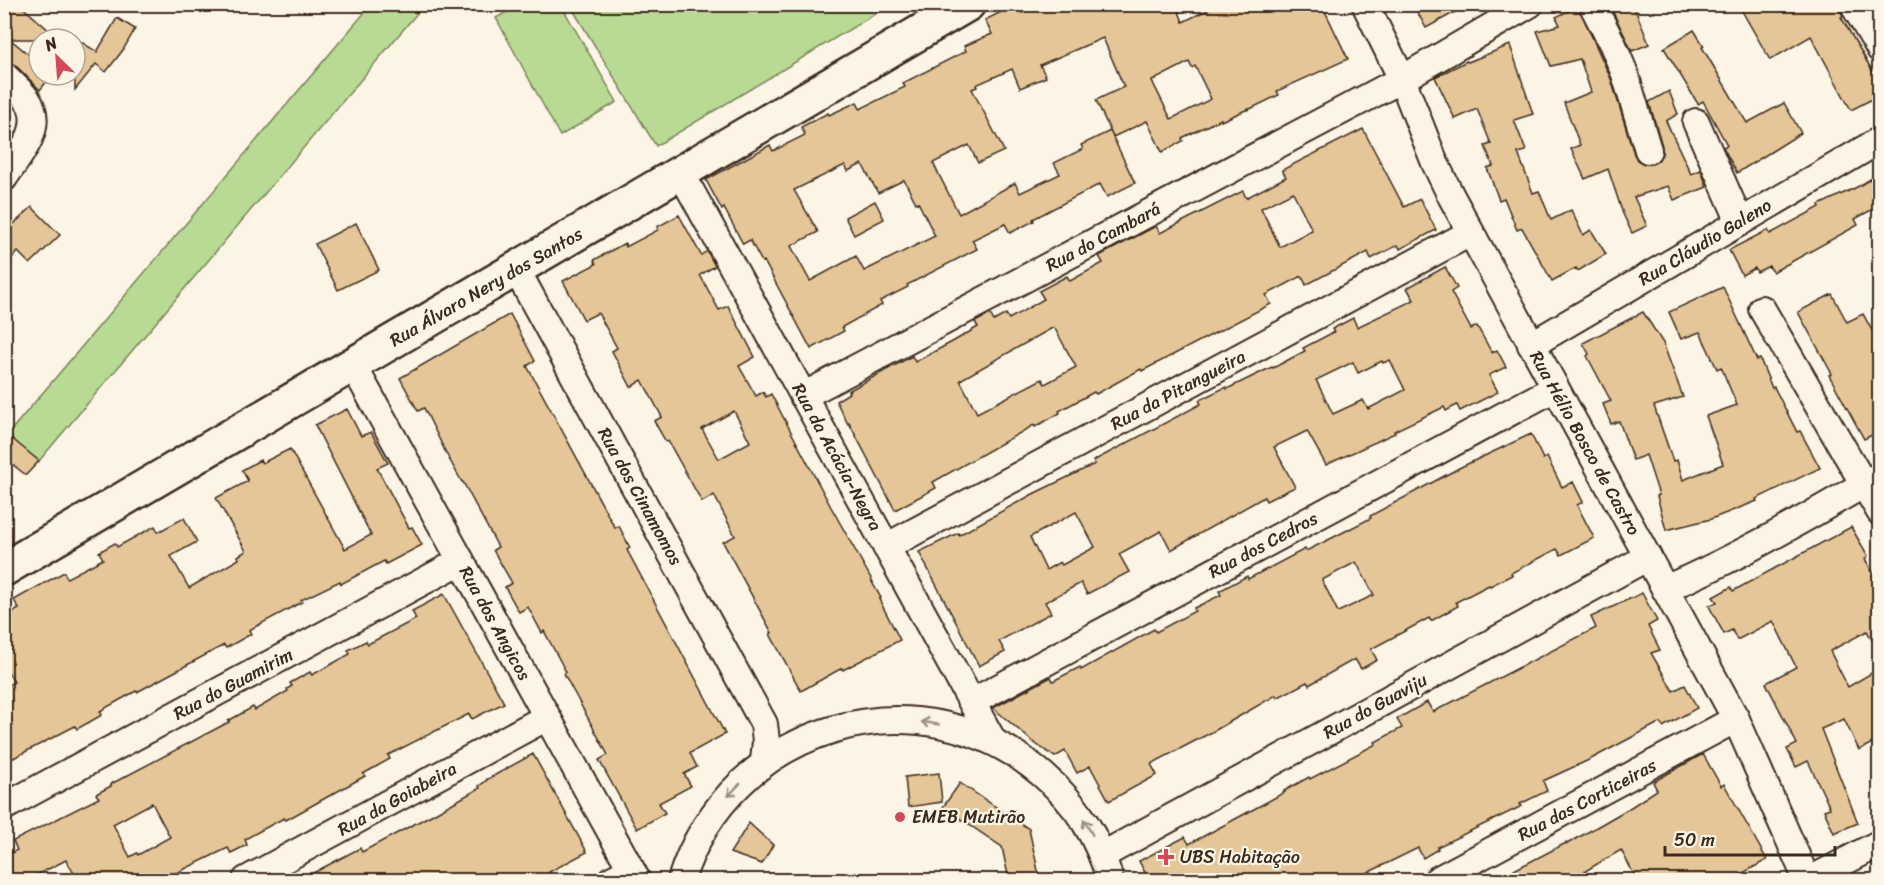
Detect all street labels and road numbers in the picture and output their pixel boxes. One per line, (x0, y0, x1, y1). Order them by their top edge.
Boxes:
street label: Rua Cláudio Galeno (1632, 189, 1778, 295)
street label: Rua do Cambará (1040, 193, 1166, 281)
street label: Rua Álvaro Nery dos Santos (383, 218, 589, 356)
street label: Rua da Pitangueira (1105, 341, 1251, 439)
street label: Rua Hélio Bosco de Castro (1521, 345, 1649, 541)
street label: Rua da Acácia-Negra (783, 377, 891, 537)
street label: Rua dos Cinamomos (589, 421, 692, 572)
street label: Rua dos Cedros (1202, 502, 1324, 587)
street label: Rua dos Angicos (450, 560, 540, 687)
street label: Rua do Guamirim (167, 639, 299, 729)
street label: Rua do Guaviju (1317, 664, 1434, 748)
street label: Rua das Corticeiras (1512, 749, 1663, 850)
street label: Rua da Goiabeira (331, 753, 463, 845)

